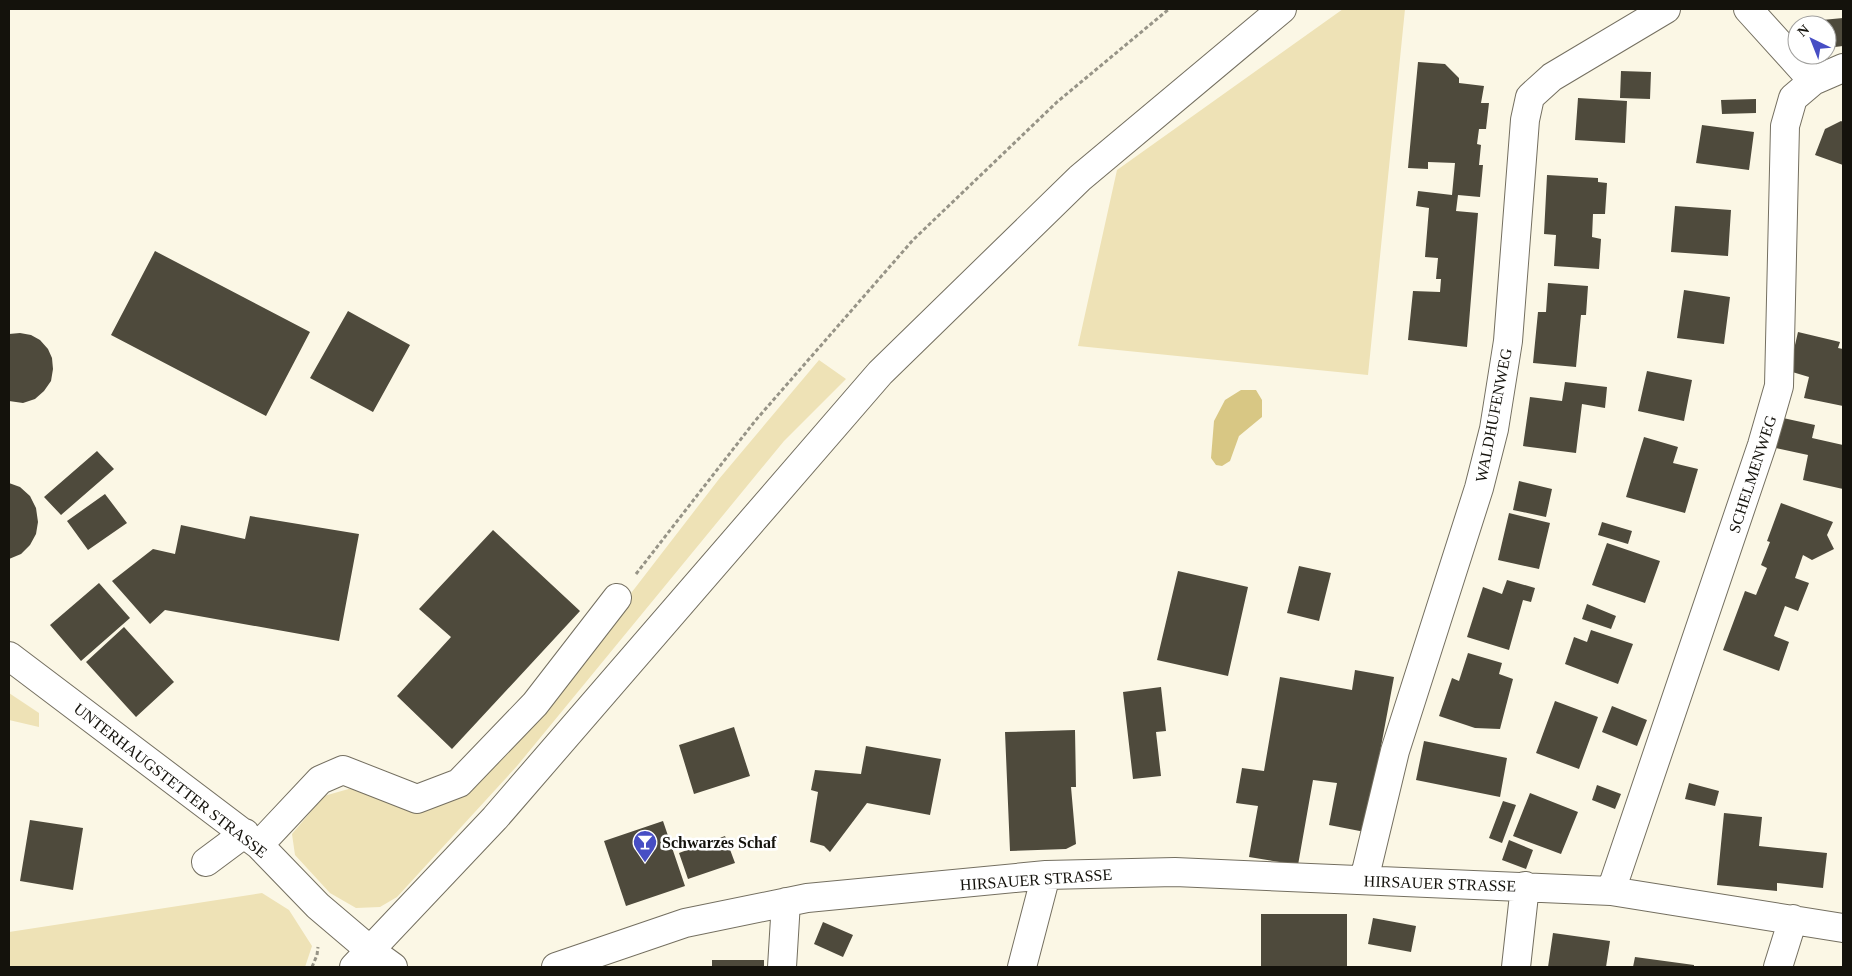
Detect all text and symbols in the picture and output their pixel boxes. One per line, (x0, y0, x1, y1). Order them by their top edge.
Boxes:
north arrow (1787, 15, 1837, 65)
text: N (1795, 22, 1812, 40)
street label: WALDHUFENWEG (1472, 346, 1515, 483)
street label: SCHELMENWEG (1725, 413, 1780, 535)
street label: UNTERHAUGSTETTER STRASSE (71, 700, 271, 861)
bar icon: Schwarzes Schaf (632, 829, 658, 863)
place label: Schwarzes Schaf (662, 834, 777, 851)
street label: HIRSAUER STRASSE (959, 866, 1113, 893)
street label: HIRSAUER STRASSE (1363, 872, 1516, 895)

